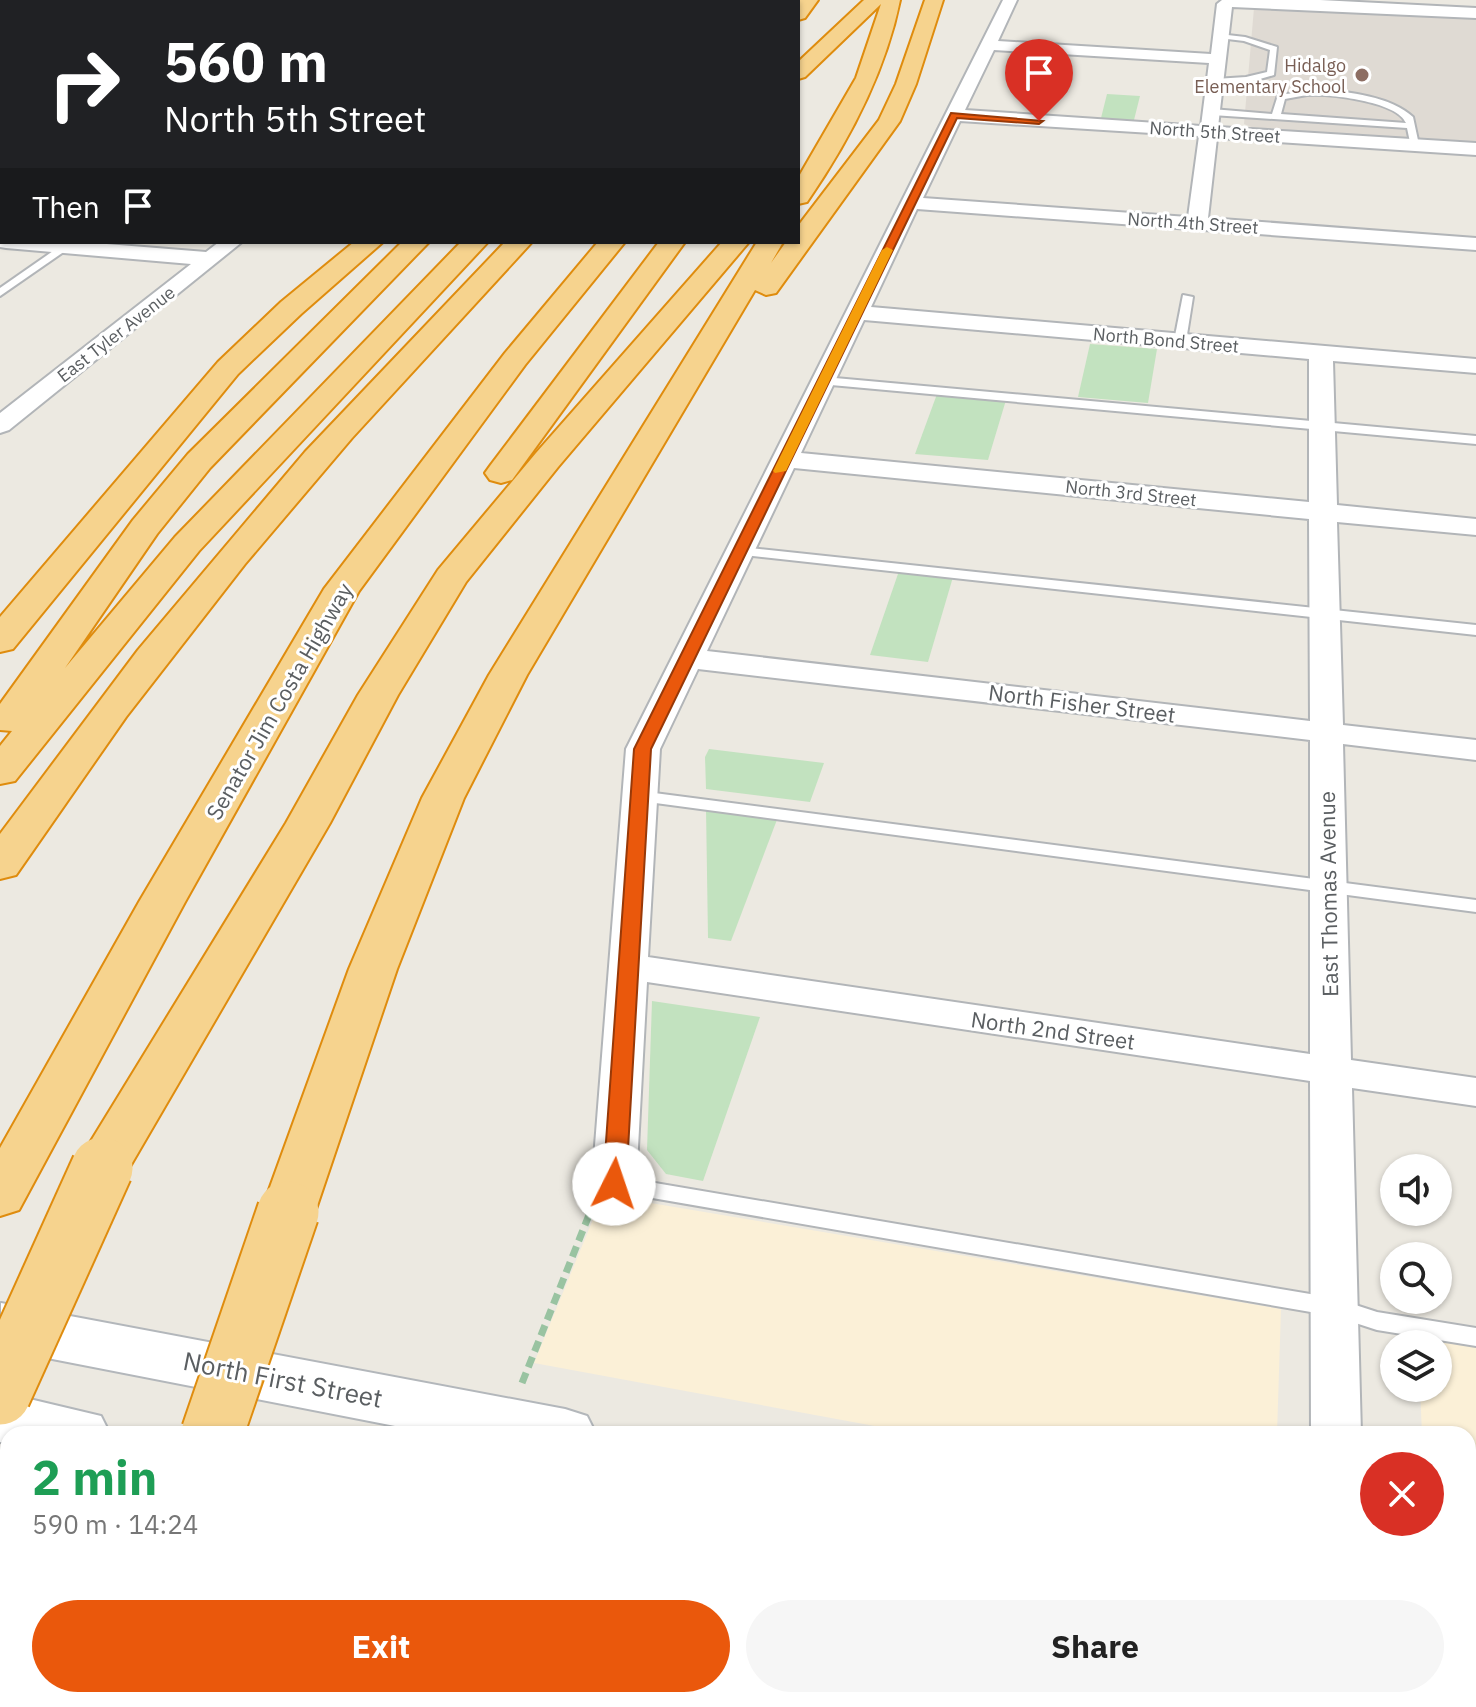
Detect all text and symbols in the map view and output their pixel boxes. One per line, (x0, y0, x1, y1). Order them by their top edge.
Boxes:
text: 560 m (164, 25, 328, 97)
icon: right (32, 32, 136, 136)
pin (1005, 39, 1073, 121)
icon: arrive (1017, 51, 1061, 95)
place label: Hidalgo Elementary School (1194, 54, 1346, 98)
marker: Hidalgo Elementary School (1353, 66, 1371, 84)
text: North 5th Street (164, 95, 426, 142)
street label: North 5th Street (1149, 116, 1281, 148)
icon: arrive (116, 184, 160, 228)
text: Then (32, 187, 100, 226)
street label: North 4th Street (1127, 207, 1259, 239)
street label: East Tyler Avenue (52, 281, 180, 387)
street label: North Bond Street (1092, 322, 1240, 358)
street label: North 3rd Street (1064, 475, 1198, 511)
street label: Senator Jim Costa Highway (199, 577, 359, 825)
street label: North Fisher Street (987, 677, 1177, 729)
street label: East Thomas Avenue (1312, 791, 1344, 997)
street label: North 2nd Street (969, 1004, 1137, 1056)
position arrow (572, 1142, 656, 1226)
map controls (1380, 1154, 1452, 1402)
button: sound (1380, 1154, 1452, 1226)
button: search (1380, 1242, 1452, 1314)
button: layers (1380, 1330, 1452, 1402)
street label: North First Street (180, 1343, 386, 1415)
text: 2 min (32, 1446, 157, 1508)
button: close (1360, 1452, 1444, 1536)
text: 590 m · 14:24 (32, 1507, 198, 1541)
button: Exit (32, 1600, 730, 1692)
button: Share (746, 1600, 1444, 1692)

